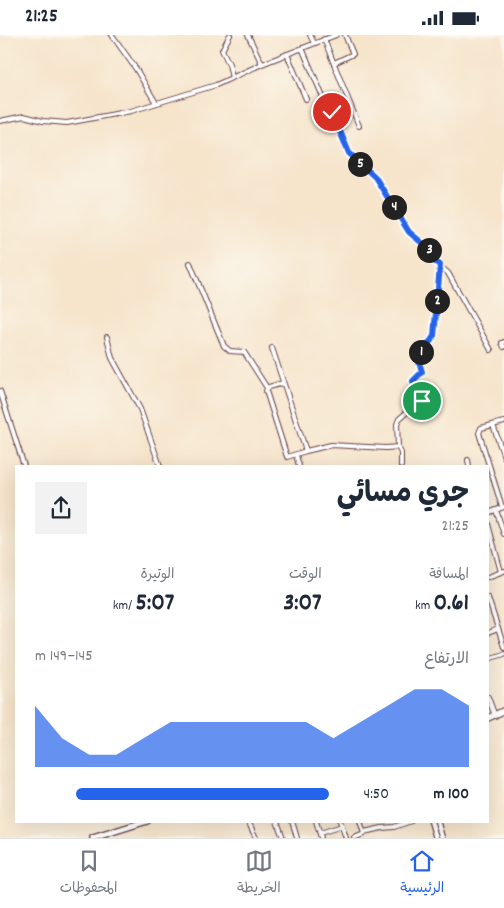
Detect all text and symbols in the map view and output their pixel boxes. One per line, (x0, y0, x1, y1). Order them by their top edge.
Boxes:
text: 21:25 (25, 4, 58, 31)
pin (311, 91, 353, 133)
icon: check (318, 98, 346, 126)
pin: 5 (348, 151, 372, 177)
text: 5 (357, 154, 364, 174)
pin: 4 (382, 195, 406, 219)
text: 4 (392, 197, 397, 217)
pin: 3 (416, 237, 442, 263)
text: 3 (426, 240, 433, 260)
pin: 2 (424, 289, 450, 313)
text: 2 (434, 291, 441, 311)
pin: 1 (408, 339, 434, 365)
text: 1 (420, 342, 423, 362)
pin (401, 380, 443, 422)
icon: arrive (408, 387, 436, 415)
text: جري مسائي (337, 476, 469, 516)
button: share (35, 482, 87, 534)
text: 21:25 (441, 515, 469, 538)
text: الوتيرة (141, 565, 174, 585)
text: الوقت (289, 565, 322, 585)
text: المسافة (429, 565, 469, 585)
text: 5:07 (135, 586, 174, 622)
text: 3:07 (283, 586, 322, 622)
text: 0.61 (433, 586, 469, 622)
text: /km (113, 596, 135, 616)
text: km (415, 596, 433, 616)
text: 145–149 m (35, 645, 93, 668)
text: الارتفاع (424, 648, 469, 671)
text: 4:50 (364, 783, 389, 806)
text: 100 m (433, 783, 469, 806)
tab: المحفوظات (60, 847, 117, 900)
tab: الخريطة (237, 847, 281, 900)
tab: الرئيسية (400, 847, 444, 900)

